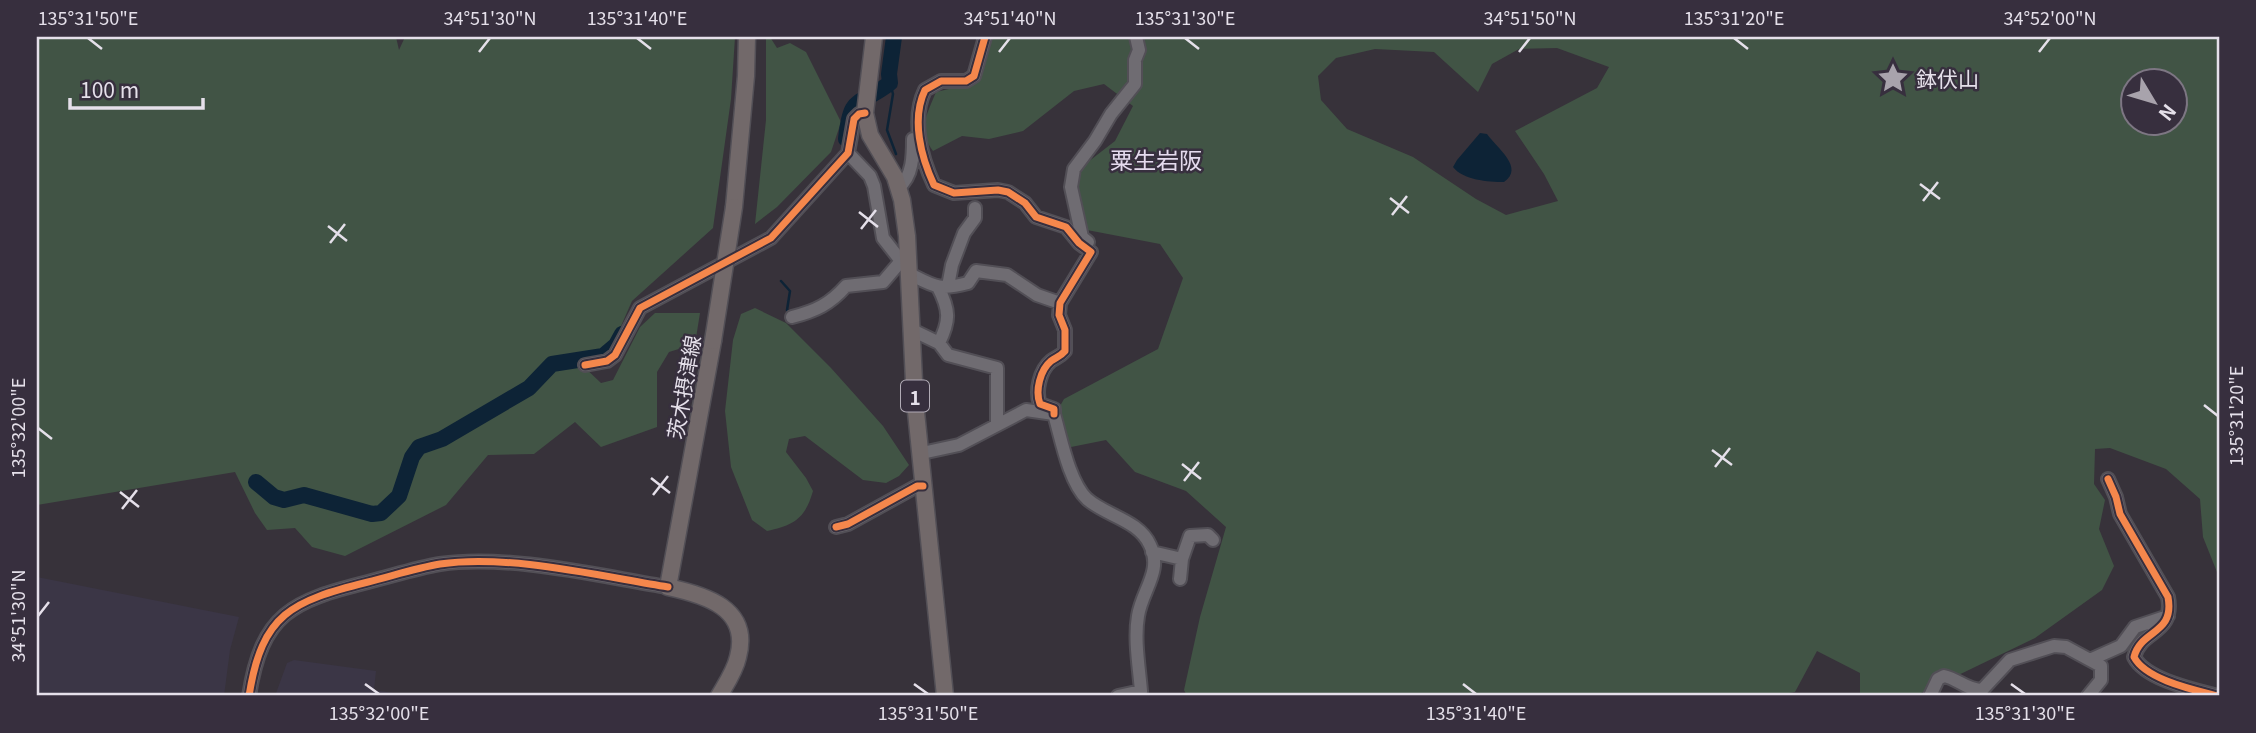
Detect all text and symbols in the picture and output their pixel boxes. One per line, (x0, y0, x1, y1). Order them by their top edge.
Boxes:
text: 135°31'50"E (38, 4, 138, 30)
text: 34°51'30"N (443, 4, 537, 30)
text: 135°31'40"E (587, 4, 687, 30)
text: 34°51'40"N (963, 4, 1057, 30)
text: 135°31'30"E (1135, 4, 1235, 30)
text: 34°51'50"N (1483, 4, 1577, 30)
text: 135°31'20"E (1684, 4, 1784, 30)
text: 34°52'00"N (2003, 4, 2097, 30)
place icon: 鉢伏山 (1876, 61, 1910, 95)
place label: 鉢伏山 (1916, 63, 1979, 93)
scale bar (70, 66, 203, 110)
north arrow (2120, 66, 2190, 136)
text: 100 m (80, 74, 139, 104)
text: N (2154, 99, 2184, 127)
district label: 粟生岩阪 (1110, 142, 1202, 176)
street label: 茨木摂津線 (659, 333, 707, 441)
text: 135°31'20"E (2222, 366, 2248, 466)
text: 135°32'00"E (4, 378, 30, 478)
road number: 1 (901, 380, 929, 412)
text: 34°51'30"N (4, 569, 30, 663)
text: 135°32'00"E (329, 699, 429, 725)
text: 135°31'50"E (878, 699, 978, 725)
text: 135°31'40"E (1426, 699, 1526, 725)
text: 135°31'30"E (1975, 699, 2075, 725)

